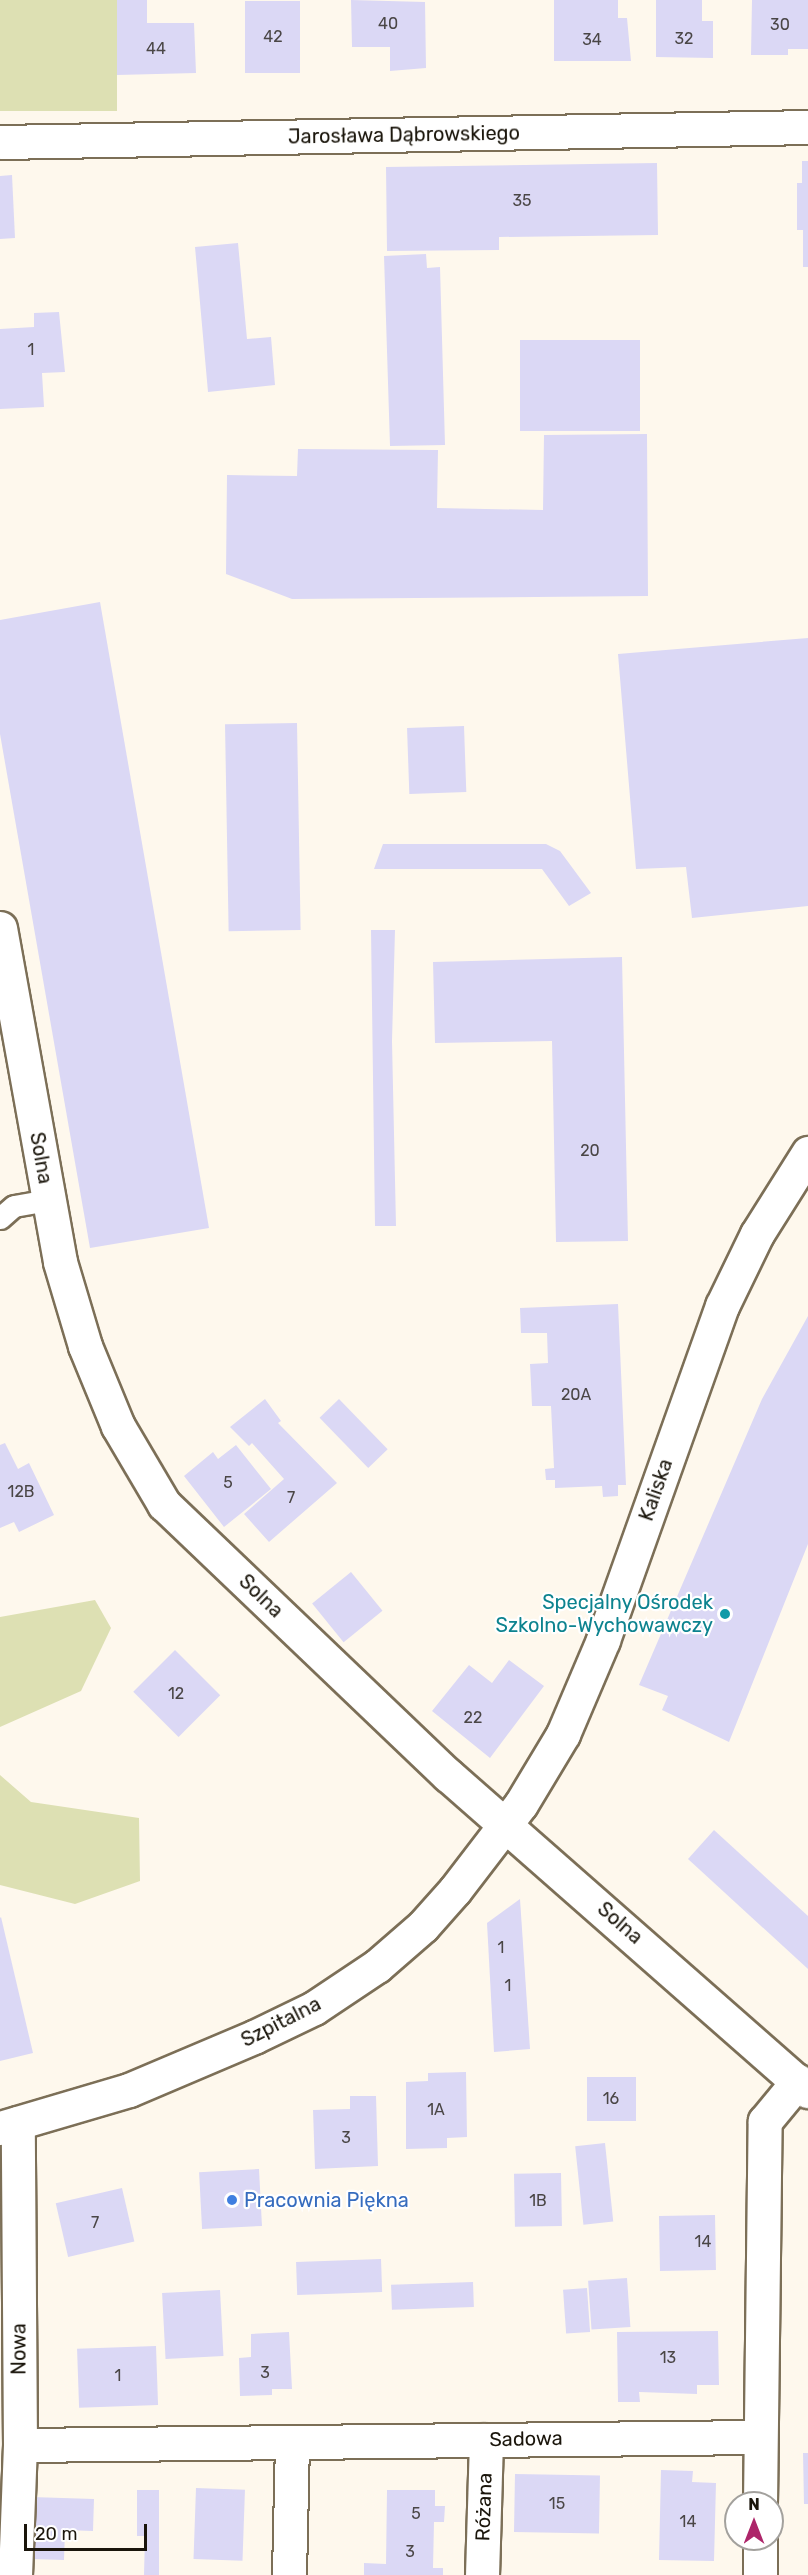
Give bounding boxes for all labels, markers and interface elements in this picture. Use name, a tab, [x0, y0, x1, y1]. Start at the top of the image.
house number: 40	[378, 14, 398, 34]
house number: 30	[770, 15, 790, 35]
house number: 42	[263, 27, 283, 47]
house number: 32	[674, 29, 694, 49]
house number: 34	[582, 30, 602, 50]
house number: 44	[146, 39, 166, 59]
street label: Jarosława Dąbrowskiego	[288, 121, 520, 149]
house number: 35	[512, 191, 532, 211]
house number: 1	[28, 340, 34, 360]
street label: Solna	[25, 1130, 57, 1186]
house number: 20	[580, 1141, 600, 1161]
house number: 20A	[561, 1385, 591, 1405]
street label: Kaliska	[634, 1456, 678, 1524]
house number: 5	[223, 1473, 233, 1493]
house number: 12B	[8, 1482, 34, 1502]
house number: 7	[287, 1488, 295, 1508]
street label: Solna	[234, 1569, 288, 1623]
place label: Specjalny Ośrodek Szkolno-Wychowawczy	[495, 1590, 713, 1637]
marker: Specjalny Ośrodek Szkolno-Wychowawczy	[718, 1607, 732, 1621]
house number: 12	[168, 1684, 184, 1704]
house number: 22	[464, 1708, 482, 1728]
street label: Solna	[593, 1897, 647, 1949]
house number: 1	[498, 1938, 504, 1958]
house number: 1	[505, 1976, 511, 1996]
street label: Szpitalna	[237, 1992, 325, 2052]
house number: 16	[603, 2089, 619, 2109]
house number: 1A	[427, 2100, 445, 2120]
house number: 3	[341, 2128, 351, 2148]
place label: Pracownia Piękna	[244, 2188, 409, 2212]
house number: 1B	[529, 2191, 547, 2211]
marker: Pracownia Piękna	[225, 2193, 239, 2207]
house number: 7	[91, 2213, 99, 2233]
house number: 14	[695, 2232, 711, 2252]
street label: Nowa	[7, 2323, 31, 2375]
house number: 13	[660, 2348, 676, 2368]
house number: 3	[260, 2363, 270, 2383]
house number: 1	[115, 2366, 121, 2386]
street label: Sadowa	[489, 2426, 563, 2452]
street label: Różana	[471, 2472, 497, 2542]
north arrow	[724, 2491, 784, 2551]
house number: 15	[549, 2494, 565, 2514]
text: N	[748, 2495, 760, 2514]
house number: 5	[411, 2504, 421, 2524]
scale bar	[27, 2512, 150, 2550]
house number: 14	[680, 2512, 696, 2532]
text: 20 m	[35, 2523, 77, 2545]
house number: 3	[405, 2542, 415, 2562]

